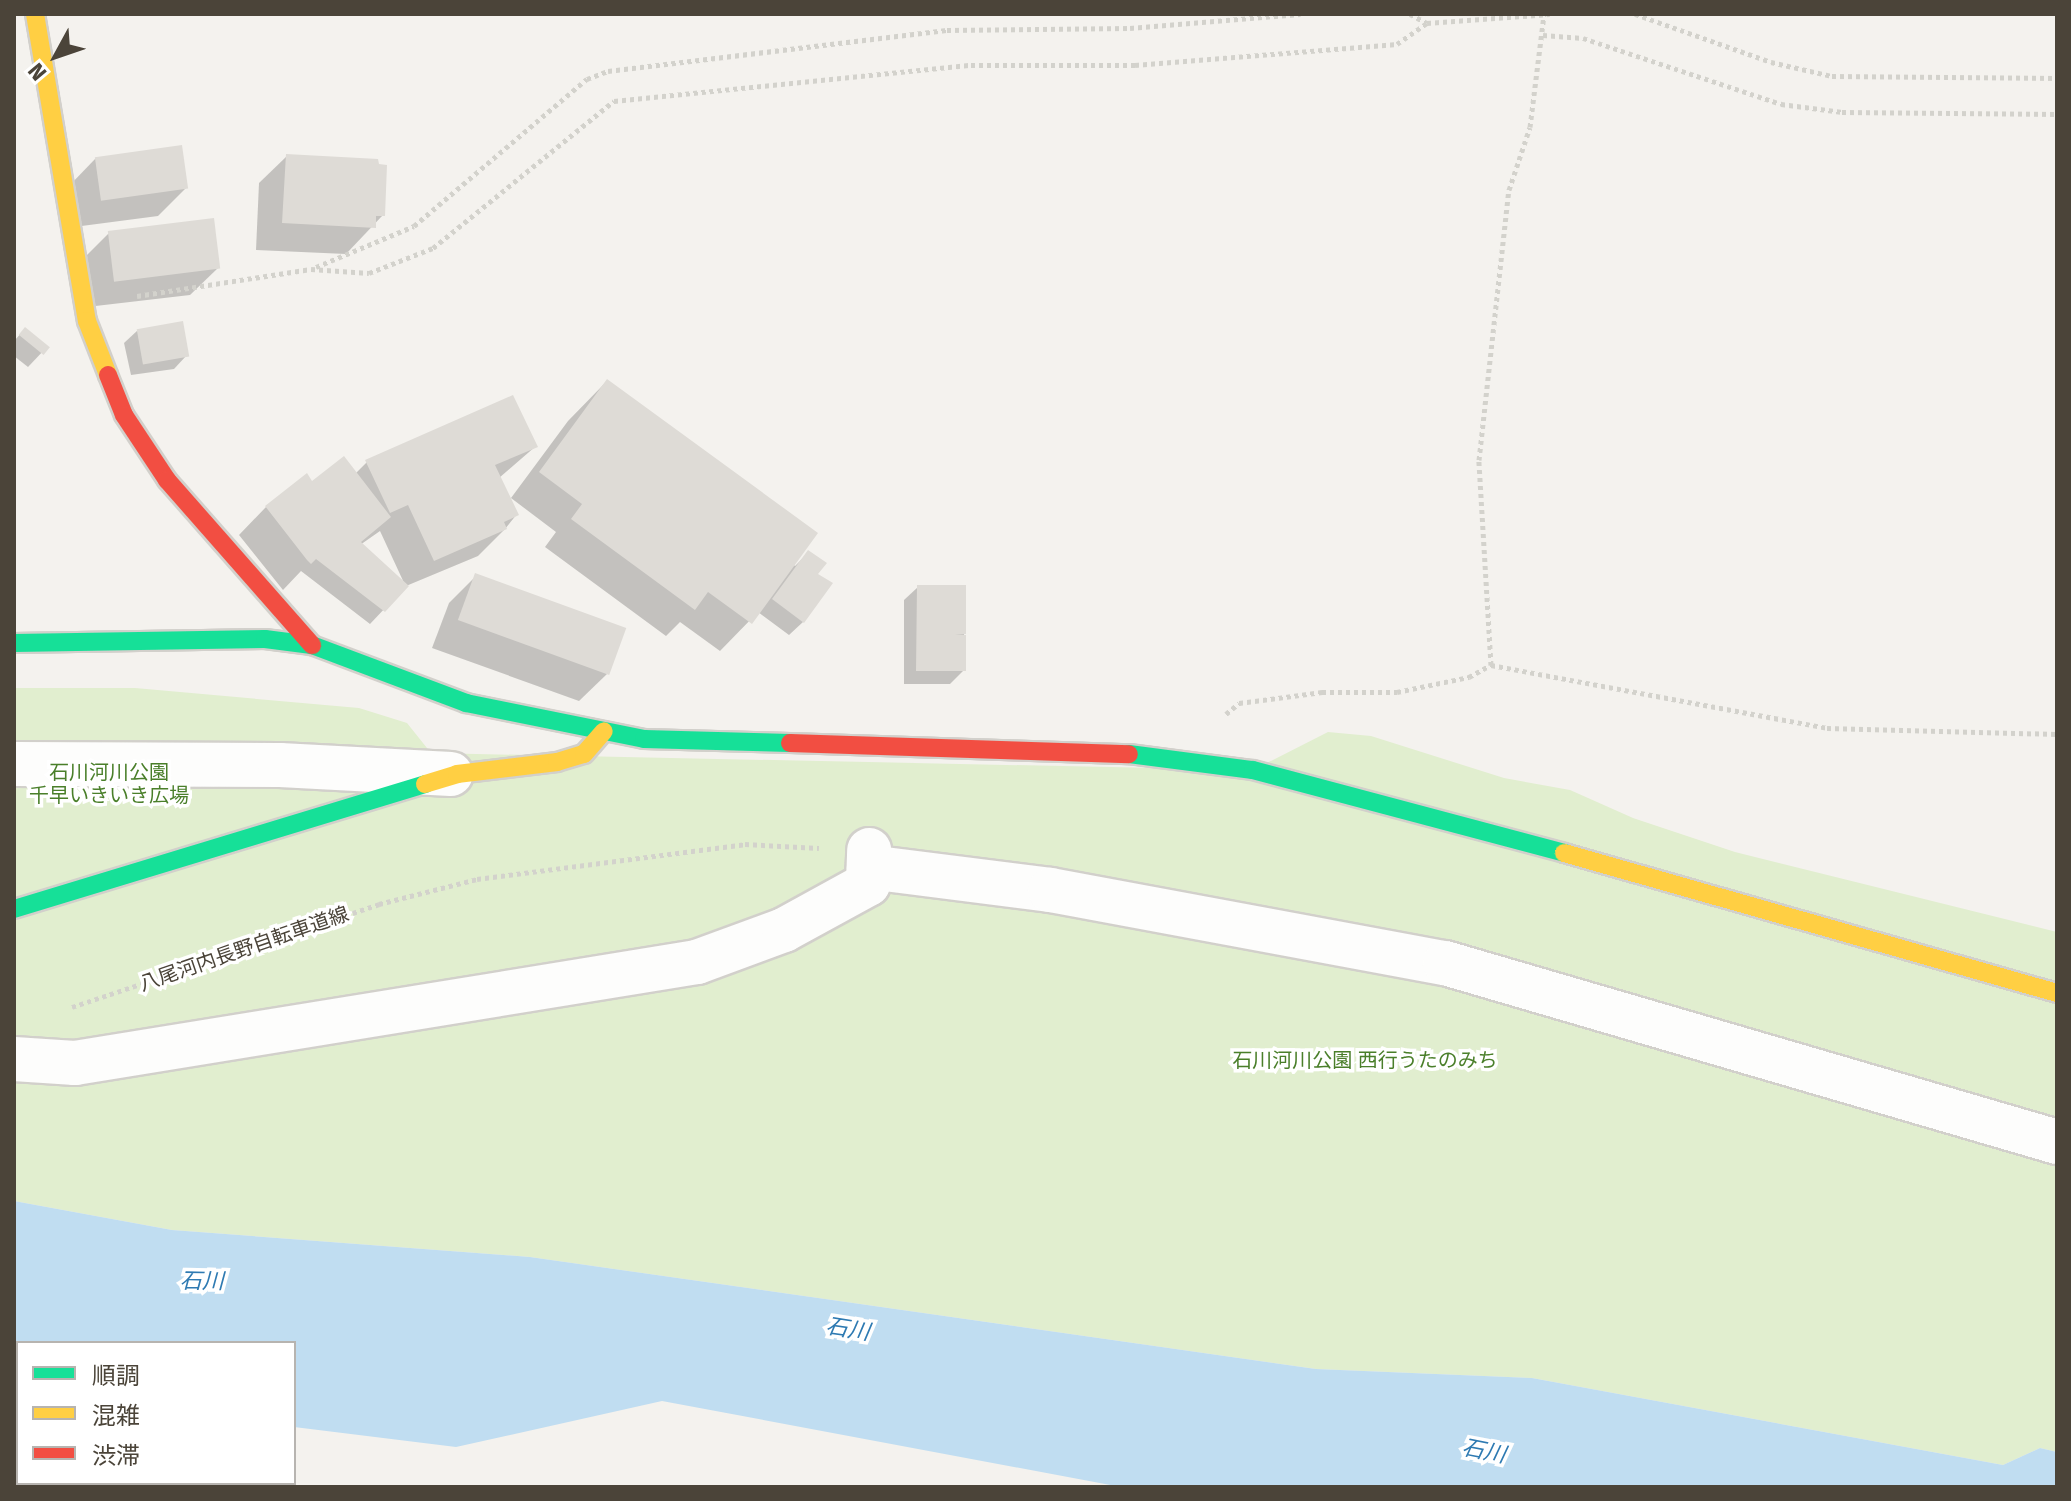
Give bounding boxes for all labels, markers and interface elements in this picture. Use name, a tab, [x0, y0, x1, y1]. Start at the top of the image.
north arrow	[16, 16, 96, 96]
text: N	[22, 57, 52, 86]
park label: 石川河川公園 千早いきいき広場	[29, 760, 189, 807]
street label: 八尾河内長野自転車道線	[136, 902, 352, 996]
park label: 石川河川公園 西行うたのみち	[1232, 1048, 1498, 1072]
water label: 石川	[180, 1267, 224, 1295]
water label: 石川	[824, 1313, 872, 1345]
legend	[16, 1341, 296, 1485]
text: 順調	[92, 1362, 140, 1390]
text: 混雑	[92, 1402, 140, 1430]
water label: 石川	[1460, 1434, 1508, 1468]
text: 渋滞	[92, 1442, 140, 1470]

